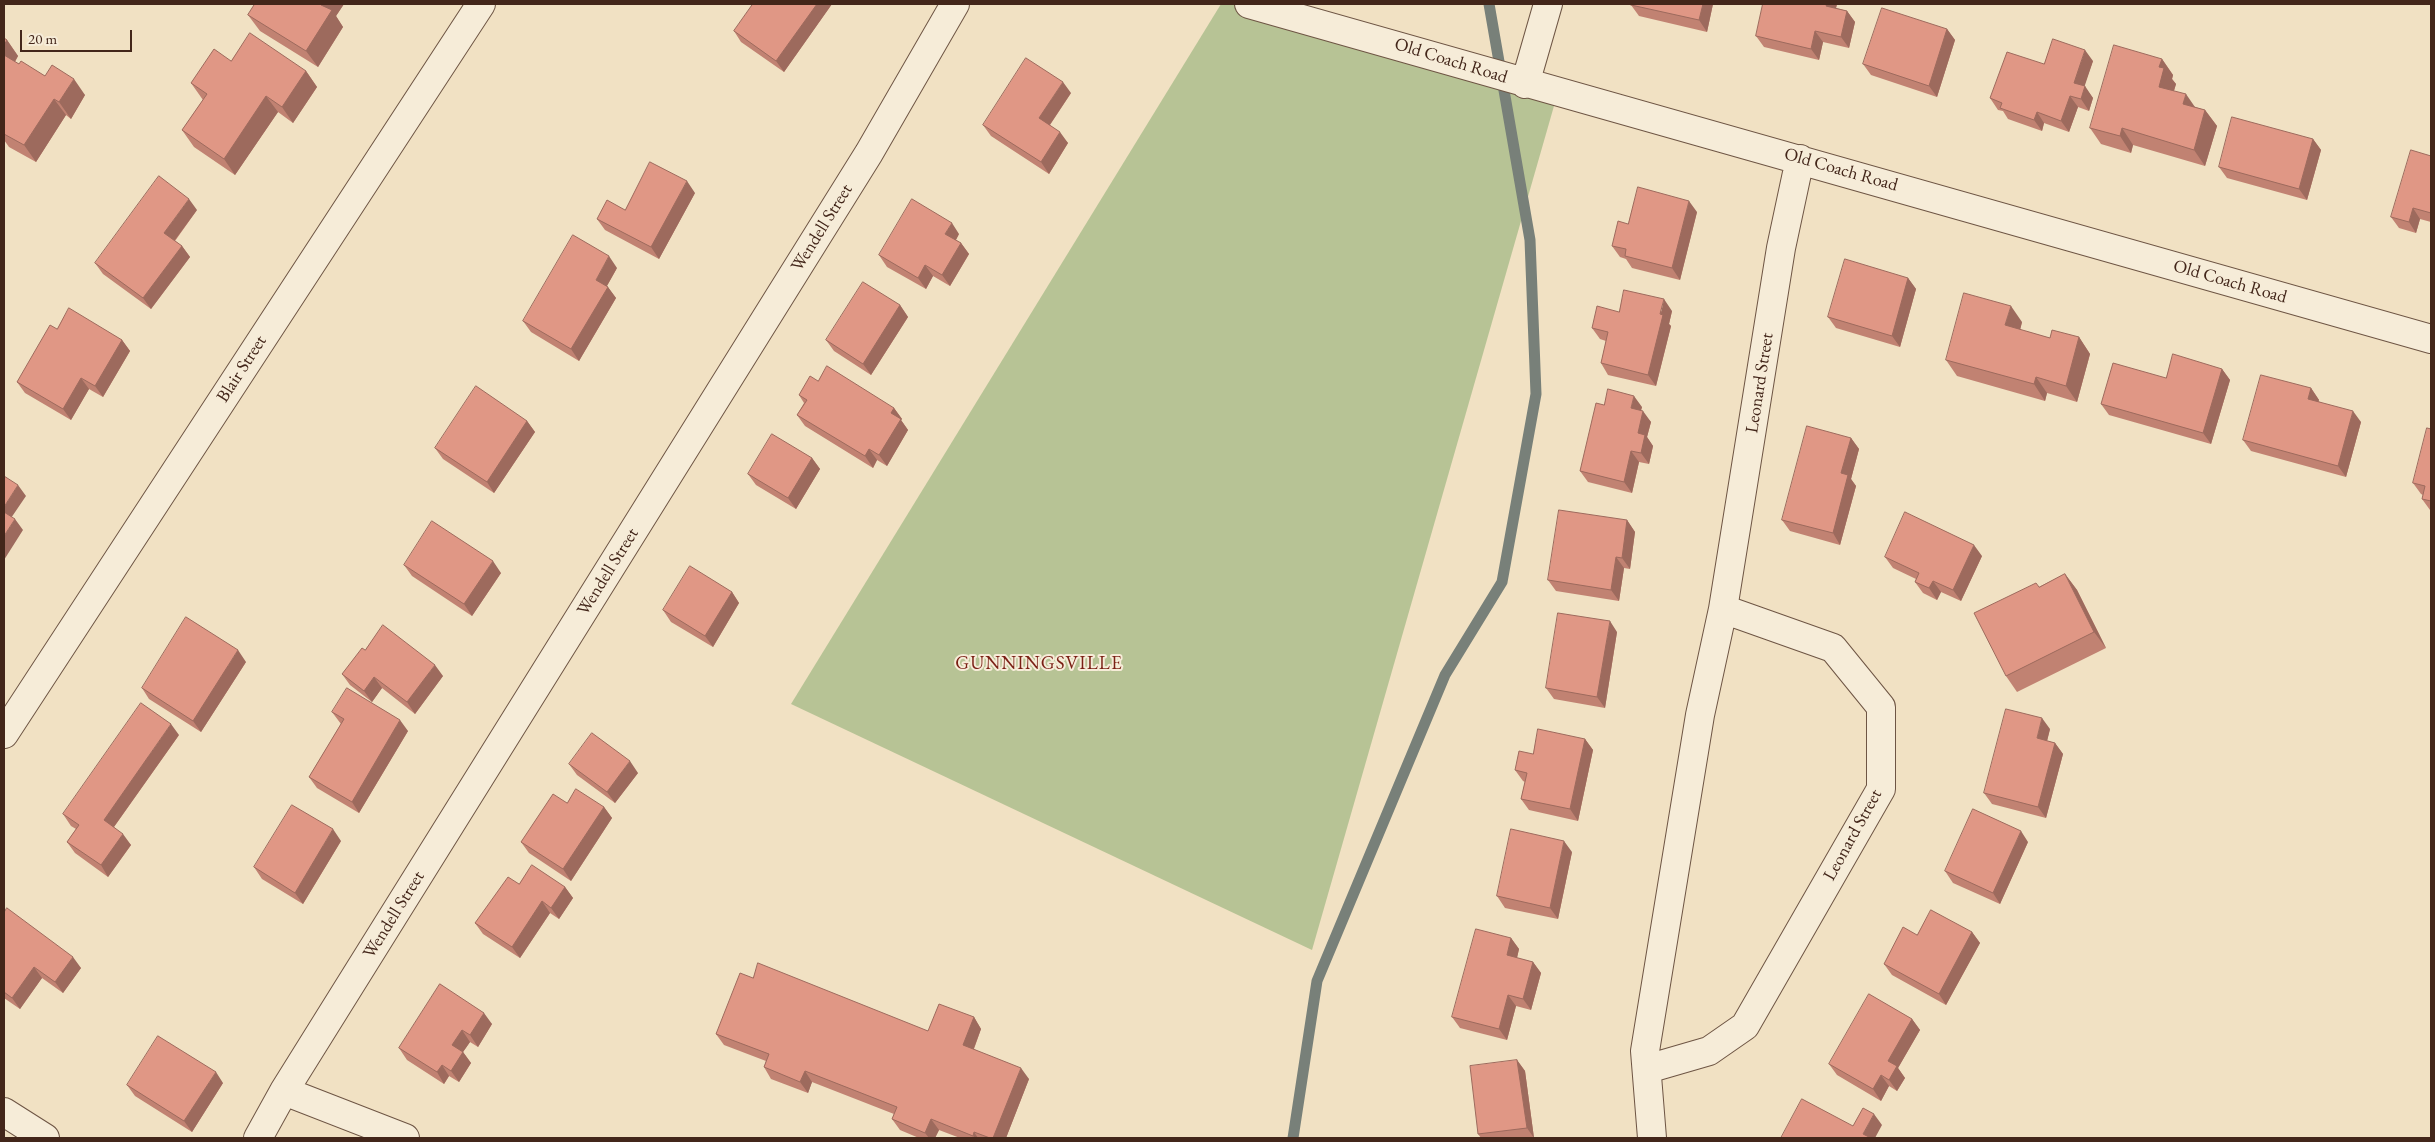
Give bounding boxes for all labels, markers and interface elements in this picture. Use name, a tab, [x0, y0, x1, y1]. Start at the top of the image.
scale bar	[22, 20, 135, 52]
text: 20 m	[28, 29, 57, 48]
street label: Old Coach Road	[1392, 34, 1510, 88]
street label: Old Coach Road	[1782, 143, 1900, 197]
street label: Wendell Street	[787, 180, 857, 276]
street label: Old Coach Road	[2171, 255, 2289, 309]
street label: Blair Street	[212, 331, 272, 407]
street label: Leonard Street	[1741, 331, 1779, 435]
street label: Wendell Street	[573, 524, 643, 620]
district label: GUNNINGSVILLE	[954, 653, 1124, 675]
street label: Leonard Street	[1819, 786, 1887, 884]
street label: Wendell Street	[359, 867, 429, 963]

